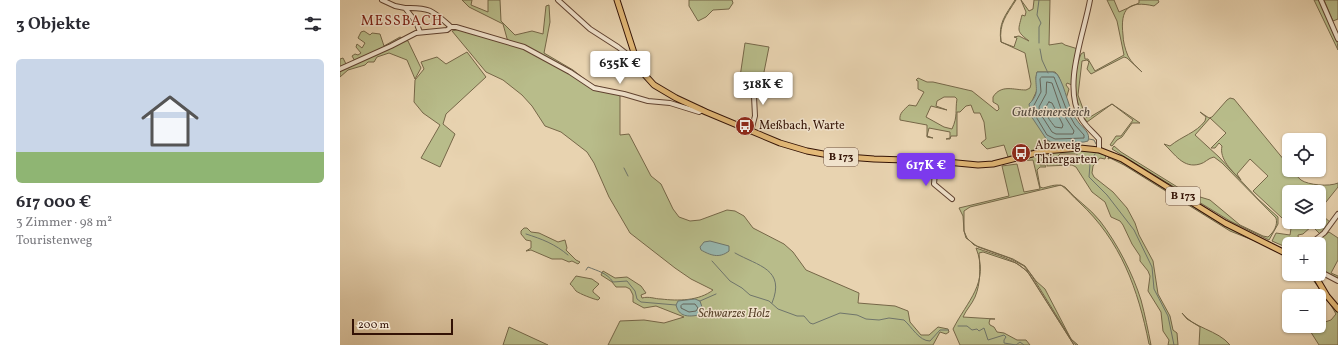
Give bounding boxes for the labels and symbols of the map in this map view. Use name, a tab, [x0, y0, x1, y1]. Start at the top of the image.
district label: MESSBACH	[361, 12, 443, 31]
pin: 635K €	[587, 51, 653, 85]
pin: 318K €	[730, 72, 796, 106]
water label: Gutheinersteich	[1012, 104, 1091, 122]
bus stop icon: Meßbach, Warte	[734, 115, 756, 137]
place label: Meßbach, Warte	[759, 118, 845, 134]
place label: Abzweig Thiergarten	[1035, 138, 1097, 168]
bus stop icon: Abzweig Thiergarten	[1010, 142, 1032, 164]
road number: B 173	[824, 148, 858, 166]
pin: 617K €	[893, 153, 959, 187]
road number: B 173	[1166, 187, 1200, 205]
park label: Schwarzes Holz	[698, 306, 770, 322]
scale bar	[352, 317, 453, 336]

